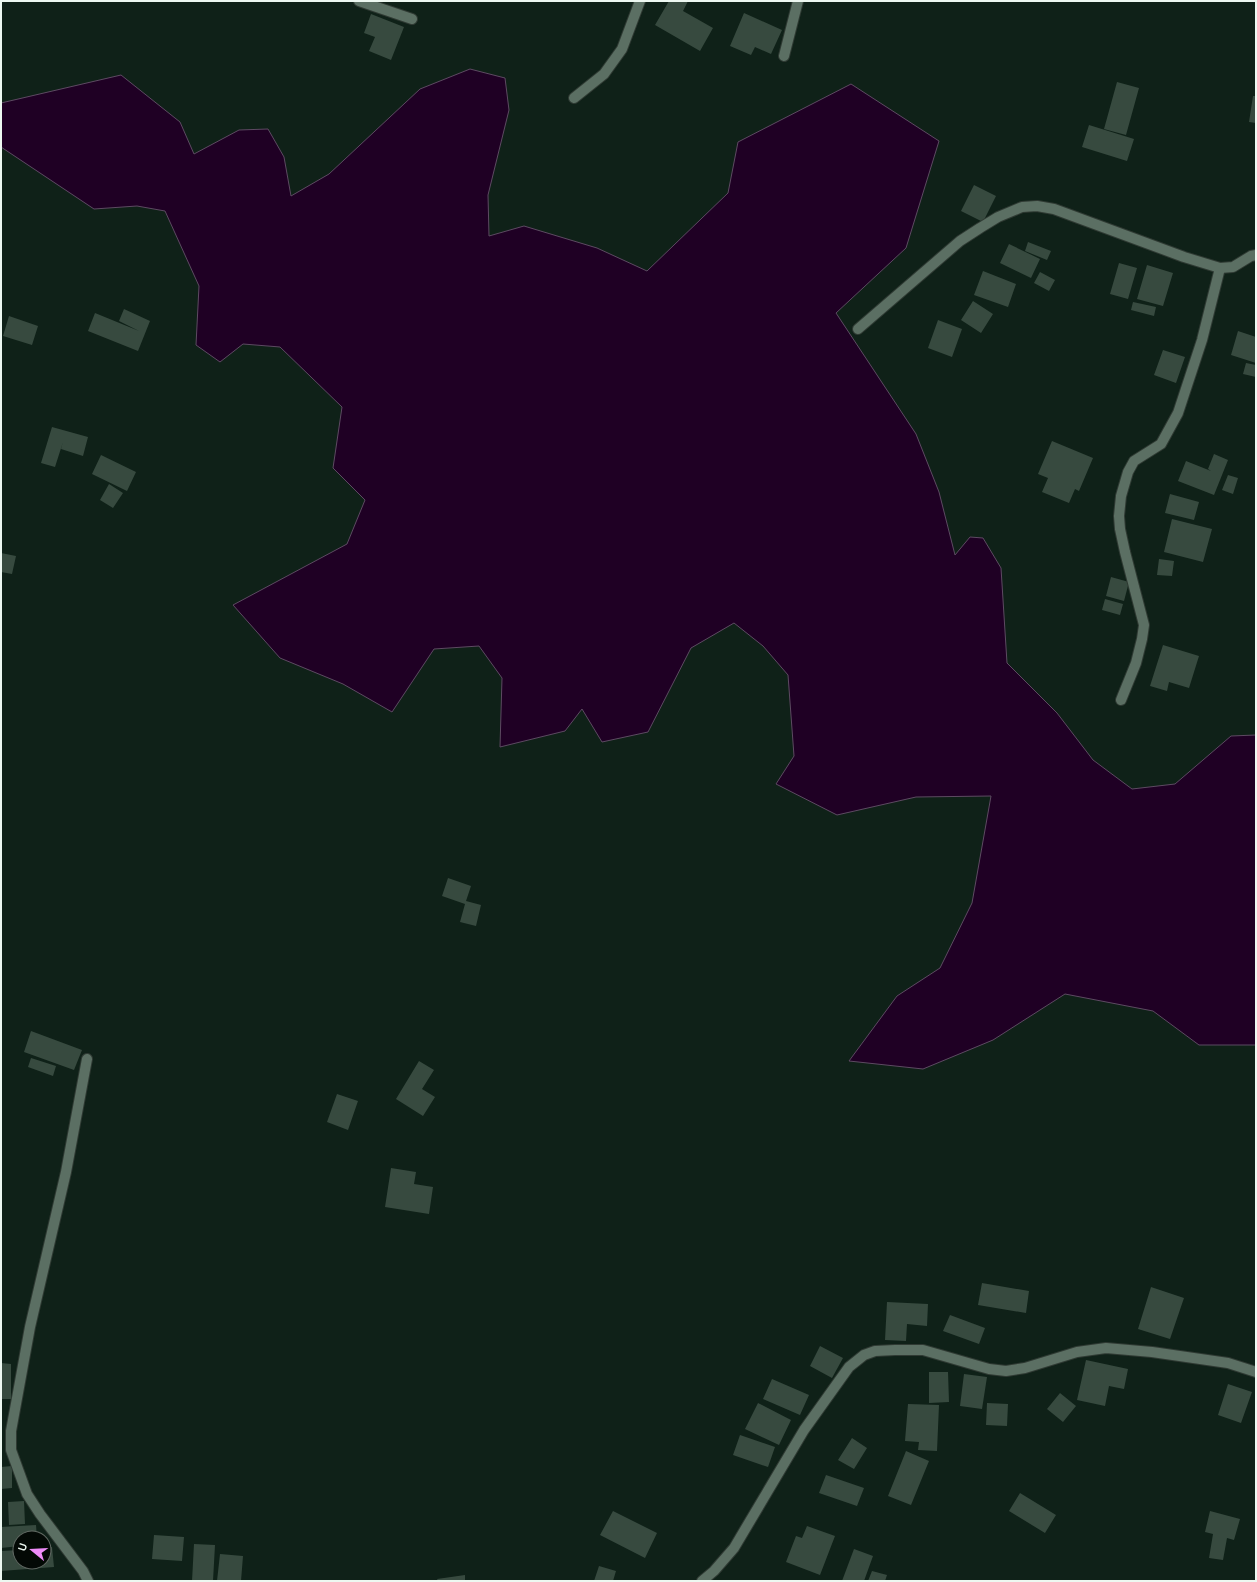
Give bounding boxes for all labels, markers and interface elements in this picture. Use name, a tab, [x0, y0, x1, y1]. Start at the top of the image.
north arrow	[12, 1530, 52, 1570]
text: U	[16, 1541, 31, 1553]

